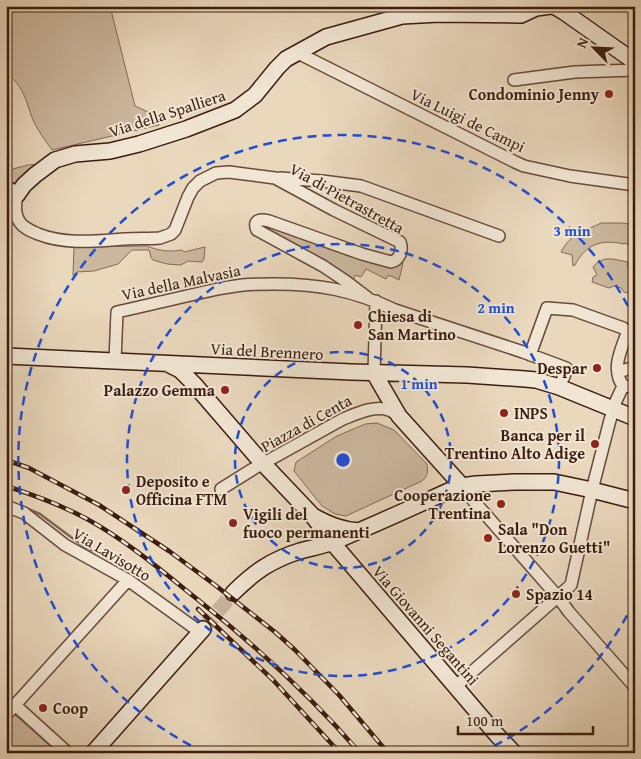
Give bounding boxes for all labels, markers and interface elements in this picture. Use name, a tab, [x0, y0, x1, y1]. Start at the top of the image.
north arrow	[568, 22, 618, 72]
text: N	[571, 34, 593, 51]
street label: Via Luigi de Campi	[407, 82, 530, 158]
place label: Condominio Jenny	[469, 82, 600, 106]
street label: Via della Spalliera	[106, 83, 229, 143]
marker: Condominio Jenny	[603, 88, 615, 100]
street label: Via di Pietrastretta	[285, 157, 409, 240]
text: 3 min	[553, 220, 591, 241]
street label: Via della Malvasia	[119, 258, 243, 306]
text: 2 min	[477, 297, 515, 318]
place label: Chiesa di San Martino	[368, 304, 456, 346]
marker: Chiesa di San Martino	[352, 319, 364, 331]
street label: Via del Brennero	[210, 336, 324, 366]
place label: Despar	[537, 356, 588, 380]
marker: Despar	[591, 362, 603, 374]
text: 1 min	[400, 373, 438, 394]
place label: Palazzo Gemma	[104, 378, 216, 402]
marker: Palazzo Gemma	[219, 384, 231, 396]
street label: Piazza di Centa	[256, 388, 356, 458]
place label: INPS	[514, 401, 548, 425]
marker: INPS	[498, 407, 510, 419]
place label: Banca per il Trentino Alto Adige	[445, 423, 585, 465]
marker: Banca per il Trentino Alto Adige	[589, 438, 601, 450]
centre of rings	[334, 451, 352, 469]
place label: Deposito e Officina FTM	[136, 469, 227, 511]
place label: Cooperazione Trentina	[394, 483, 492, 525]
marker: Deposito e Officina FTM	[120, 484, 132, 496]
marker: Cooperazione Trentina	[495, 498, 507, 510]
place label: Vigili del fuoco permanenti	[243, 502, 370, 544]
marker: Vigili del fuoco permanenti	[227, 517, 239, 529]
place label: Sala "Don Lorenzo Guetti"	[498, 517, 610, 559]
street label: Via Lavisotto	[68, 521, 156, 587]
marker: Sala "Don Lorenzo Guetti"	[482, 532, 494, 544]
street label: Via Giovanni Segantini	[367, 560, 485, 691]
place label: Spazio 14	[526, 582, 593, 606]
marker: Spazio 14	[510, 588, 522, 600]
place label: Coop	[53, 696, 88, 720]
marker: Coop	[37, 702, 49, 714]
scale bar	[458, 704, 594, 736]
text: 100 m	[466, 710, 504, 731]

